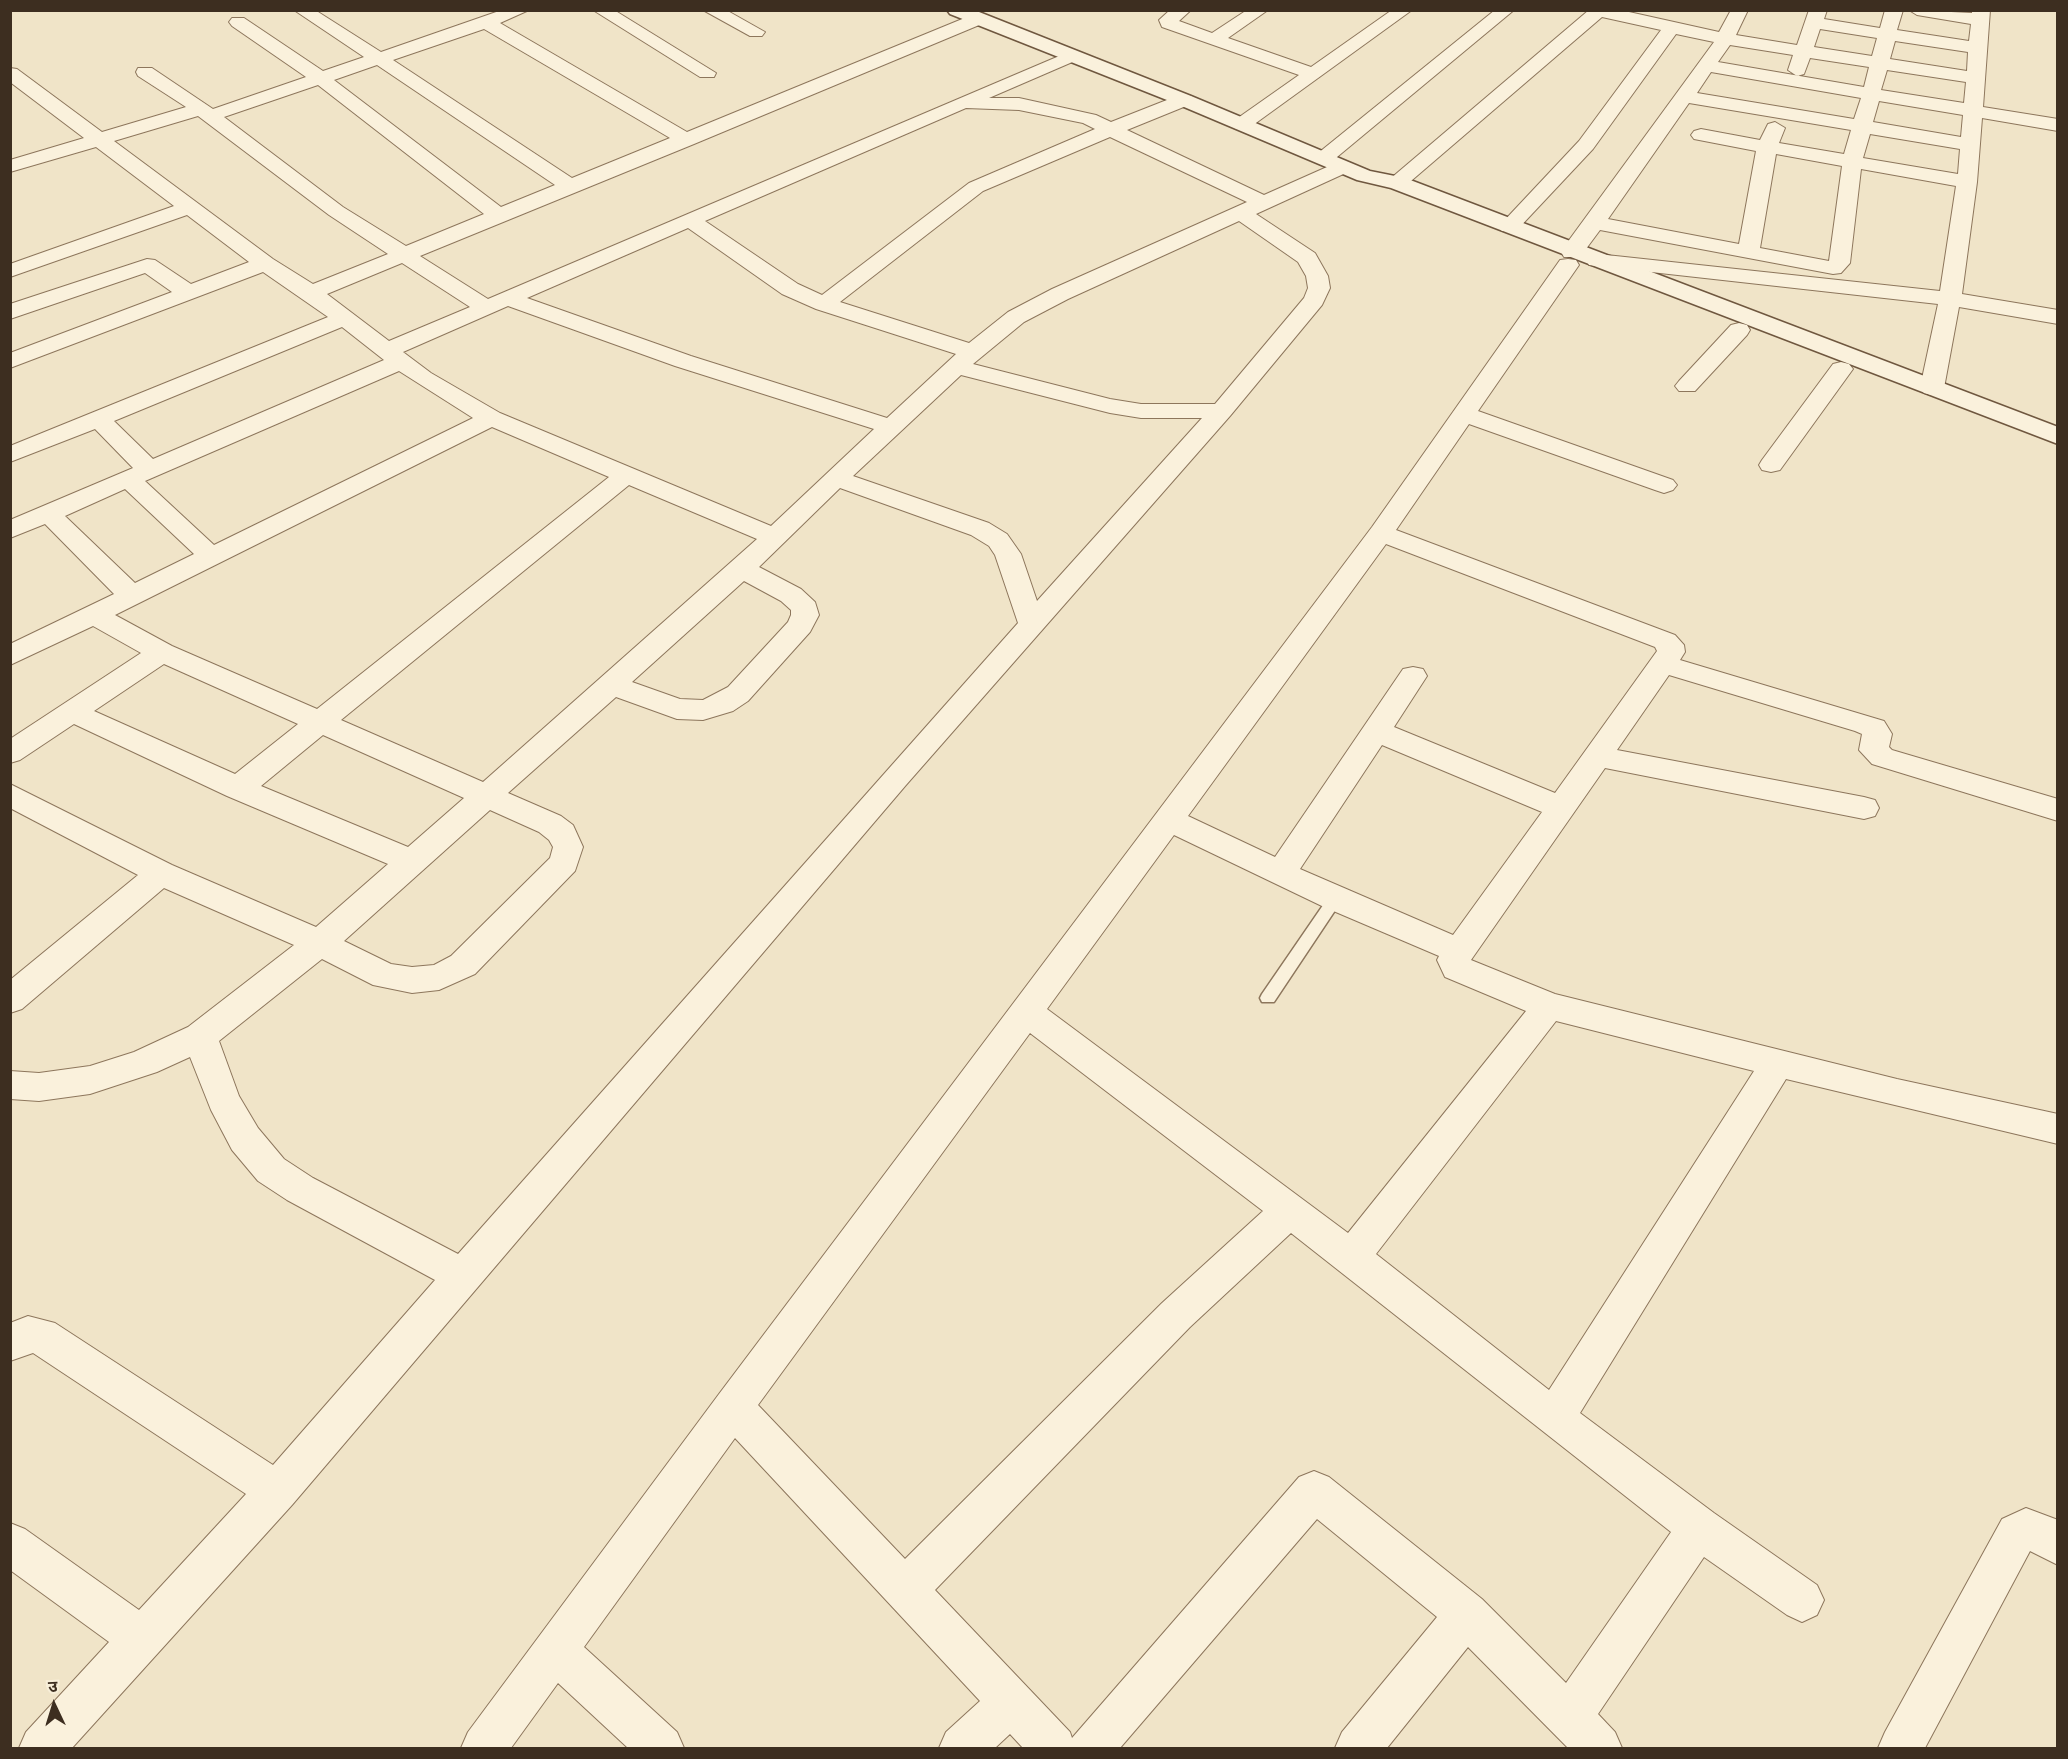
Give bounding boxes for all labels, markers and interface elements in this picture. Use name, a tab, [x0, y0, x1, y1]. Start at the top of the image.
north arrow	[24, 1675, 84, 1735]
text: उ	[47, 1675, 58, 1699]

